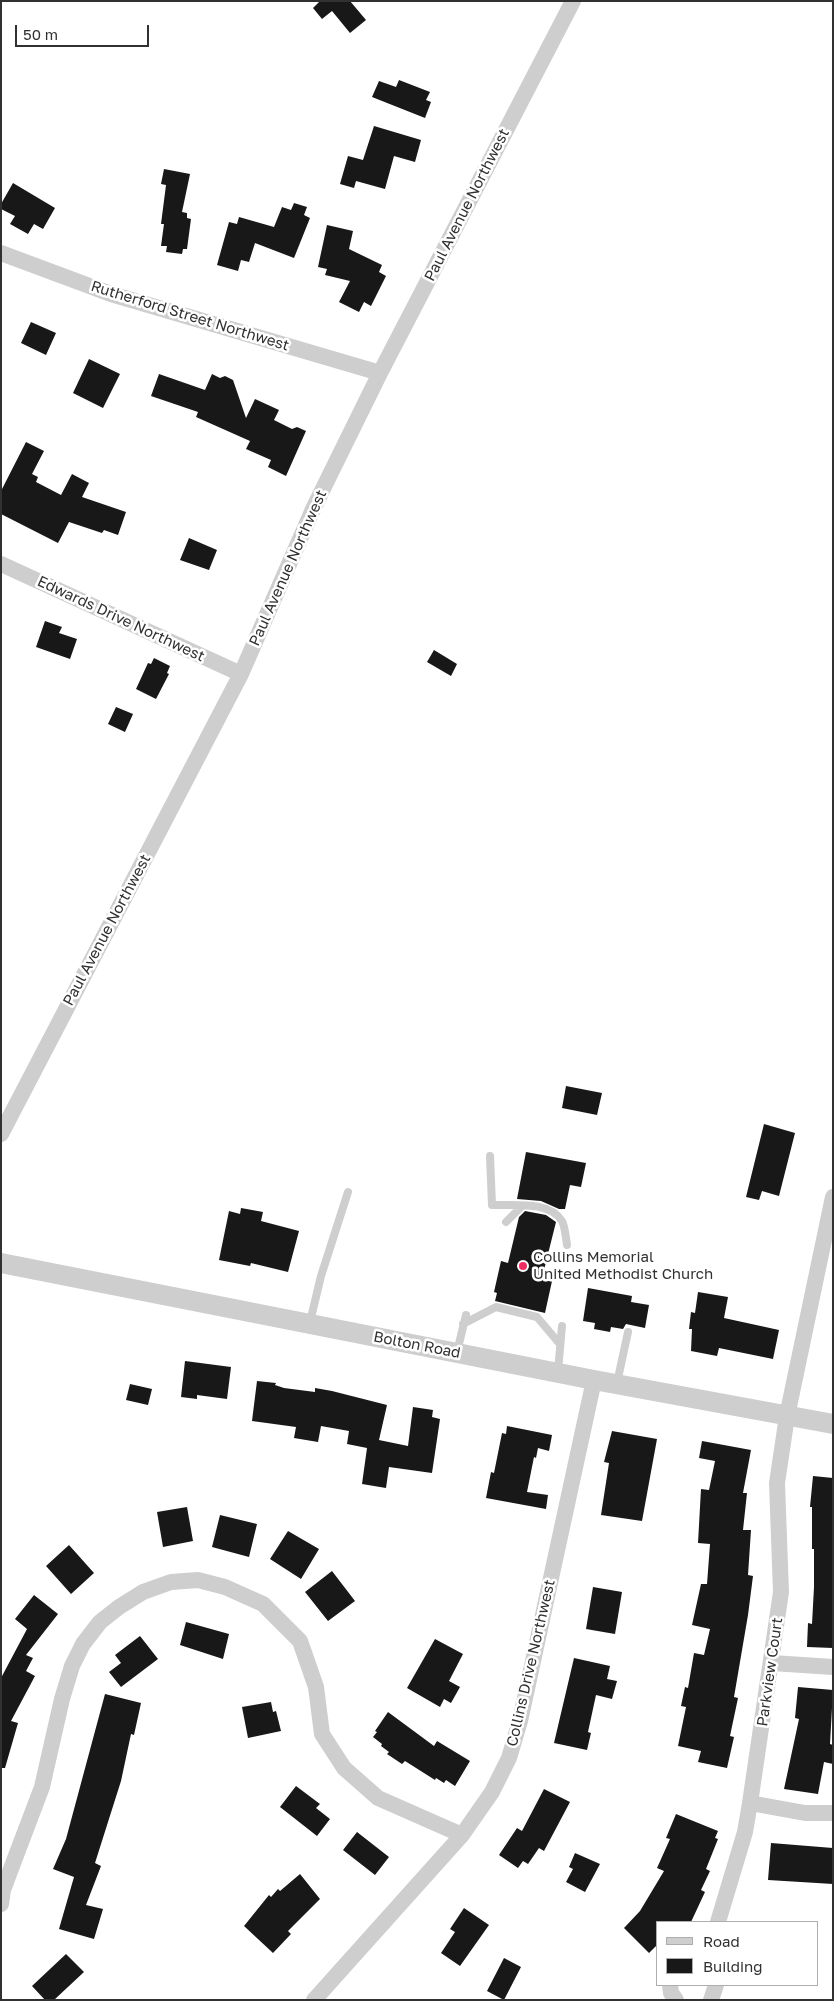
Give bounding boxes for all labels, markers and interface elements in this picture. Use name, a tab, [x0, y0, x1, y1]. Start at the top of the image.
scale bar	[18, 15, 151, 47]
text: 50 m	[23, 25, 58, 43]
street label: Paul Avenue Northwest	[421, 126, 513, 284]
street label: Rutherford Street Northwest	[89, 277, 291, 355]
street label: Paul Avenue Northwest	[245, 487, 331, 649]
street label: Edwards Drive Northwest	[35, 572, 207, 666]
street label: Paul Avenue Northwest	[59, 851, 155, 1009]
place label: Collins Memorial United Methodist Church	[533, 1248, 713, 1283]
marker: Collins Memorial United Methodist Church	[517, 1260, 529, 1272]
street label: Bolton Road	[372, 1328, 462, 1362]
street label: Collins Drive Northwest	[503, 1578, 559, 1748]
street label: Parkview Court	[753, 1616, 787, 1728]
legend	[656, 1921, 819, 1986]
text: Road	[703, 1932, 740, 1950]
text: Building	[703, 1957, 763, 1975]

